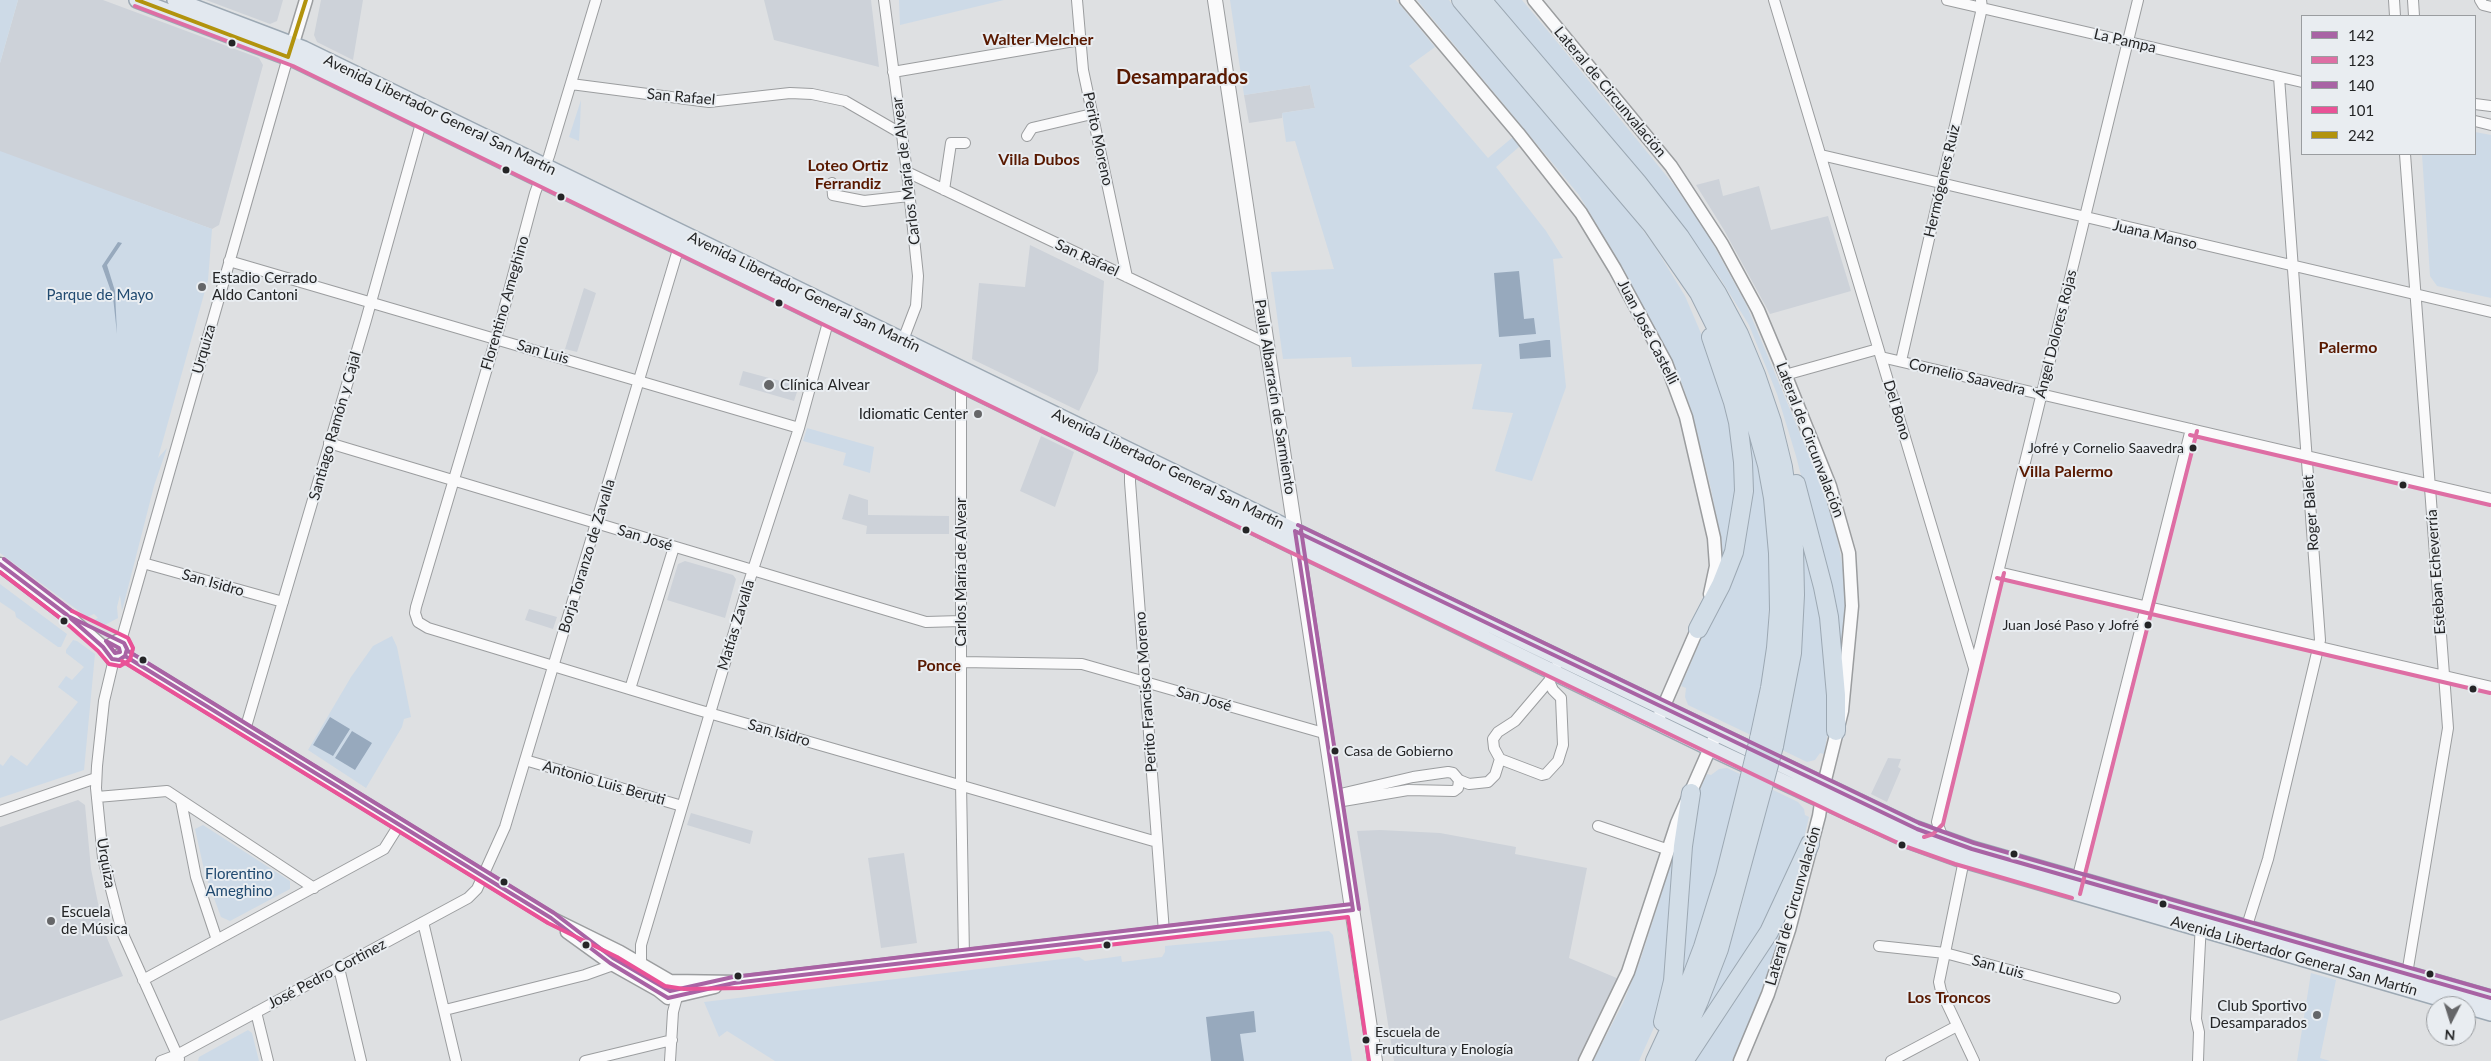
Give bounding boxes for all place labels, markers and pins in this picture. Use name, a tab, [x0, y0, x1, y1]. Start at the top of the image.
unlabelled marker	[227, 38, 237, 48]
unlabelled marker	[501, 165, 511, 175]
unlabelled marker	[556, 192, 566, 202]
place label: Estadio Cerrado Aldo Cantoni	[212, 269, 317, 304]
marker: Estadio Cerrado Aldo Cantoni	[196, 281, 208, 293]
unlabelled marker	[774, 298, 784, 308]
place label: Clínica Alvear	[780, 376, 870, 394]
marker: Clínica Alvear	[762, 378, 776, 392]
place label: Idiomatic Center	[859, 405, 968, 423]
marker: Idiomatic Center	[972, 408, 984, 420]
place label: Jofré y Cornelio Saavedra	[2028, 440, 2184, 456]
marker: Jofré y Cornelio Saavedra	[2188, 443, 2198, 453]
unlabelled marker	[2398, 480, 2408, 490]
unlabelled marker	[1241, 525, 1251, 535]
unlabelled marker	[59, 616, 69, 626]
place label: Juan José Paso y Jofré	[2002, 617, 2139, 633]
marker: Juan José Paso y Jofré	[2143, 620, 2153, 630]
unlabelled marker	[138, 655, 148, 665]
unlabelled marker	[2468, 684, 2478, 694]
place label: Casa de Gobierno	[1344, 743, 1453, 759]
marker: Casa de Gobierno	[1330, 746, 1340, 756]
unlabelled marker	[1897, 840, 1907, 850]
unlabelled marker	[2009, 849, 2019, 859]
unlabelled marker	[499, 877, 509, 887]
unlabelled marker	[2158, 899, 2168, 909]
place label: Escuela de Música	[61, 903, 128, 938]
marker: Escuela de Música	[45, 915, 57, 927]
unlabelled marker	[581, 940, 591, 950]
unlabelled marker	[1102, 940, 1112, 950]
unlabelled marker	[2425, 969, 2435, 979]
unlabelled marker	[733, 971, 743, 981]
place label: Club Sportivo Desamparados	[2209, 997, 2307, 1032]
marker: Club Sportivo Desamparados	[2311, 1009, 2323, 1021]
place label: Escuela de Fruticultura y Enología	[1375, 1024, 1513, 1056]
marker: Escuela de Fruticultura y Enología	[1361, 1035, 1371, 1045]

